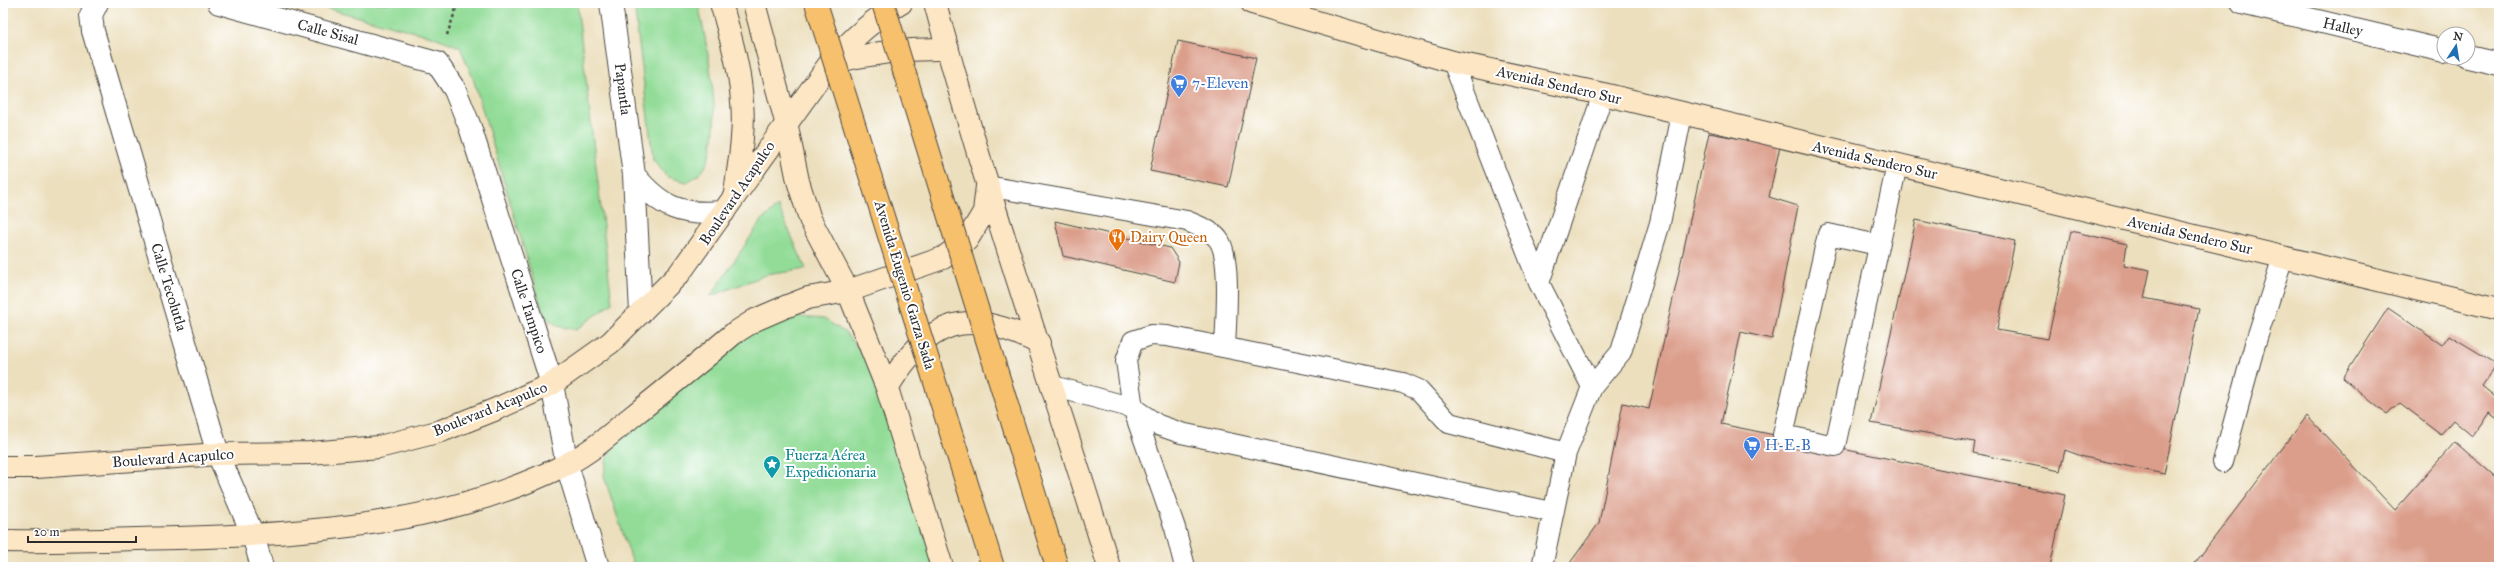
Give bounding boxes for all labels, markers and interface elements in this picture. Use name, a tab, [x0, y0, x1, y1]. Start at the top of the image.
street label: Halley	[2321, 14, 2366, 41]
street label: Calle Sisal	[295, 15, 362, 49]
north arrow	[2436, 26, 2476, 66]
text: N	[2452, 29, 2465, 44]
street label: Papantla	[611, 62, 635, 117]
street label: Avenida Sendero Sur	[1494, 62, 1624, 108]
supermarket icon: 7-Eleven	[1169, 73, 1189, 98]
place label: 7-Eleven	[1192, 74, 1248, 92]
street label: Boulevard Acapulco	[695, 137, 779, 249]
street label: Avenida Sendero Sur	[1810, 137, 1940, 183]
street label: Avenida Eugenio Garza Sada	[870, 198, 939, 372]
street label: Avenida Sendero Sur	[2125, 212, 2255, 258]
restaurant icon: Dairy Queen	[1107, 227, 1127, 252]
place label: Dairy Queen	[1130, 228, 1207, 246]
street label: Calle Tecolutla	[147, 241, 191, 334]
street label: Calle Tampico	[507, 266, 551, 356]
street label: Boulevard Acapulco	[430, 378, 550, 440]
supermarket icon: H-E-B	[1742, 435, 1762, 460]
place label: H-E-B	[1765, 436, 1811, 454]
street label: Boulevard Acapulco	[112, 445, 235, 471]
place label: Fuerza Aérea Expedicionaria	[785, 446, 877, 481]
place icon: Fuerza Aérea Expedicionaria	[762, 454, 782, 479]
scale bar	[28, 518, 136, 544]
text: 20 m	[34, 525, 60, 539]

